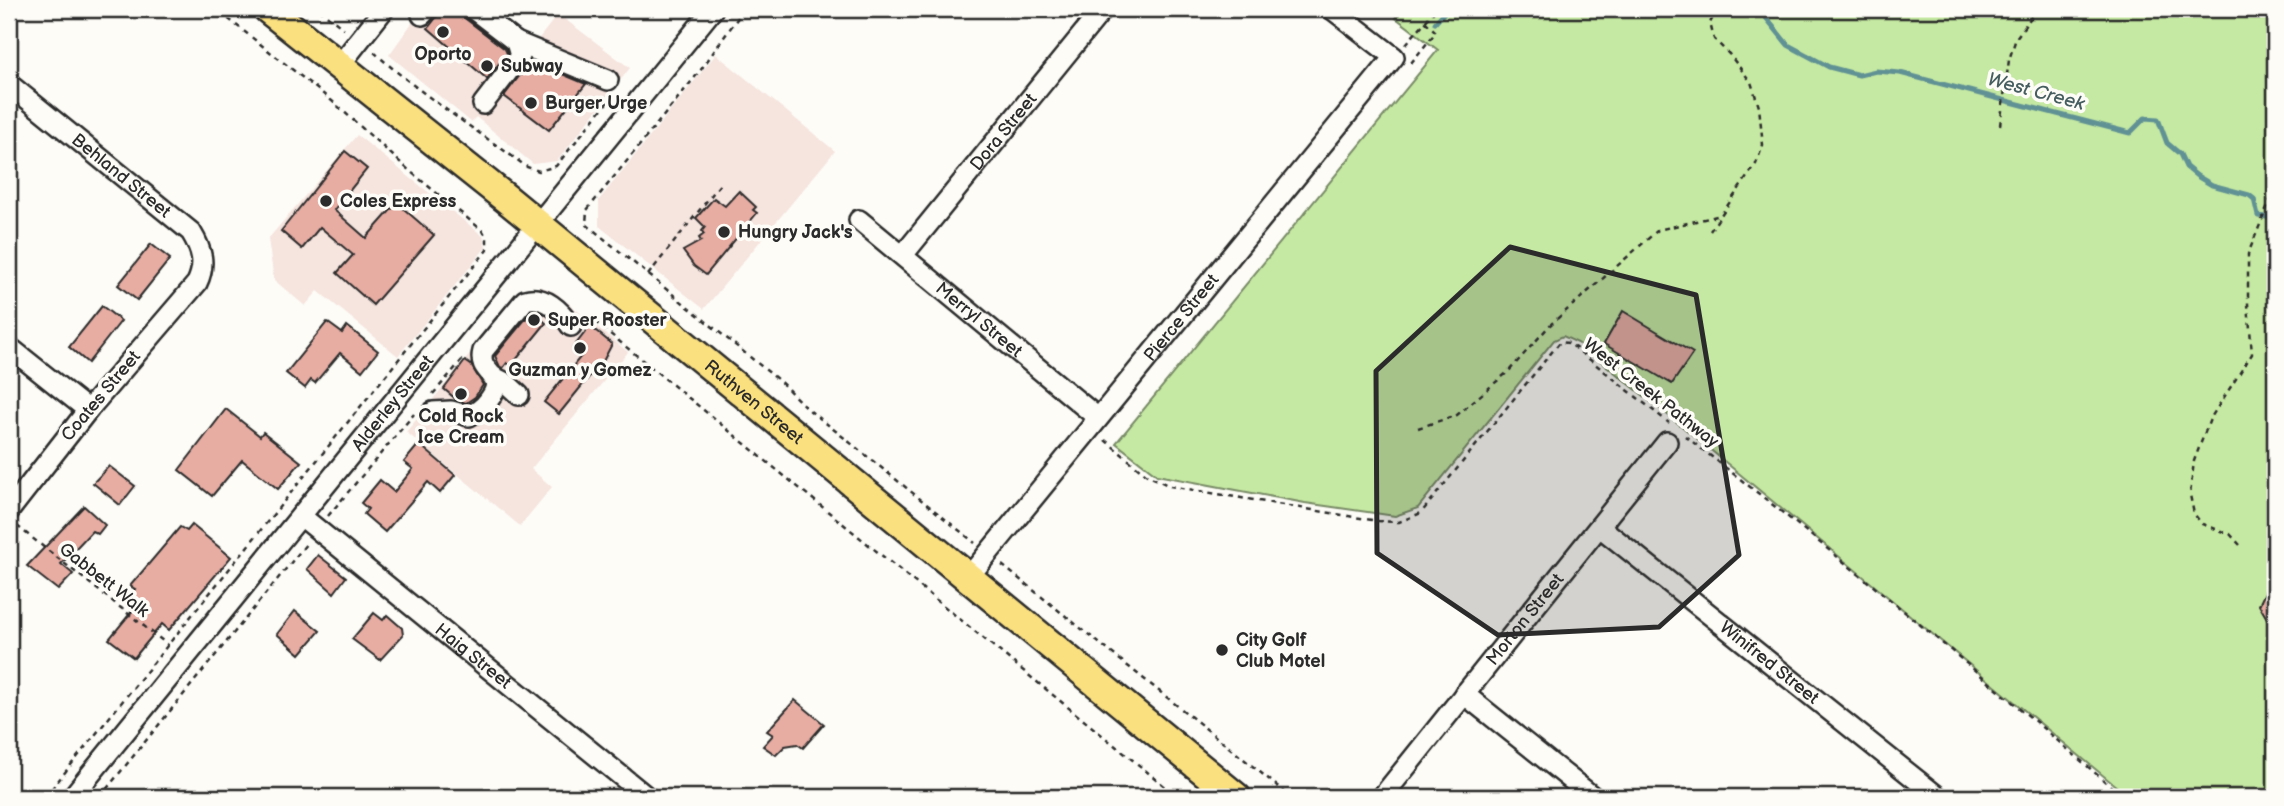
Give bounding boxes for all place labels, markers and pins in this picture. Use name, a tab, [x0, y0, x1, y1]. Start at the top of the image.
marker: Oporto	[435, 24, 451, 40]
place label: Oporto	[414, 44, 472, 65]
place label: Subway	[501, 56, 564, 77]
marker: Subway	[479, 58, 495, 74]
place label: Burger Urge	[545, 93, 647, 114]
marker: Burger Urge	[523, 95, 539, 111]
place label: Coles Express	[340, 191, 457, 212]
marker: Coles Express	[318, 193, 334, 209]
place label: Hungry Jack's	[738, 222, 853, 243]
marker: Hungry Jack's	[716, 224, 732, 240]
place label: Super Rooster	[548, 310, 668, 331]
marker: Super Rooster	[526, 312, 542, 328]
marker: Guzman y Gomez	[572, 340, 588, 356]
place label: Guzman y Gomez	[509, 360, 652, 381]
marker: Cold Rock Ice Cream	[453, 386, 469, 402]
place label: Cold Rock Ice Cream	[418, 406, 504, 448]
place label: City Golf Club Motel	[1236, 630, 1325, 672]
marker: City Golf Club Motel	[1214, 642, 1230, 658]

